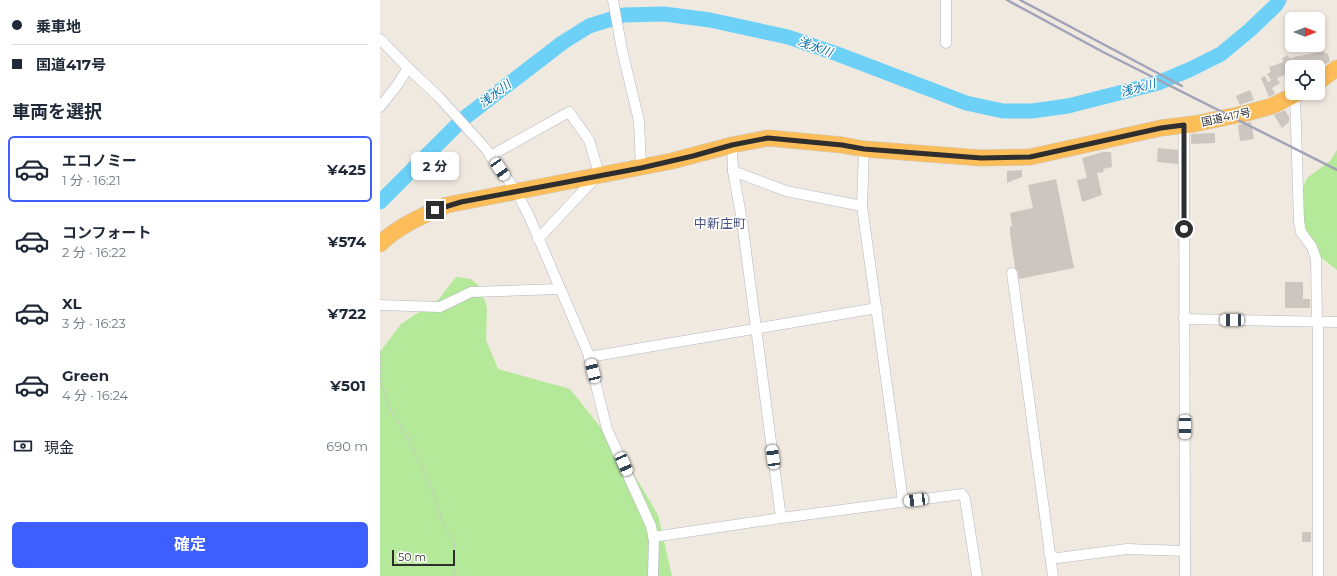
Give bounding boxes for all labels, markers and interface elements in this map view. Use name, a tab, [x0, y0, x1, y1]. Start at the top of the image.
north arrow	[1285, 12, 1325, 52]
map controls	[1285, 12, 1325, 100]
text: 乗車地	[36, 17, 81, 36]
water label: 浅水川	[796, 33, 837, 60]
text: 国道417号	[36, 55, 106, 74]
button: locate	[1285, 60, 1325, 100]
water label: 浅水川	[1119, 75, 1159, 99]
water label: 浅水川	[476, 76, 515, 110]
text: 車両を選択	[12, 101, 102, 123]
street label: 国道417号	[1200, 105, 1252, 129]
icon: car	[14, 151, 50, 187]
text: エコノミー	[62, 151, 137, 170]
callout: 2 分	[411, 152, 459, 180]
car	[488, 156, 512, 182]
text: 2 分	[423, 158, 447, 174]
text: ¥425	[327, 160, 366, 179]
text: 1 分 · 16:21	[62, 172, 121, 188]
route end	[426, 201, 444, 219]
district label: 中新庄町	[694, 215, 746, 231]
route start	[1175, 220, 1193, 238]
icon: car	[14, 223, 50, 259]
text: コンフォート	[62, 223, 152, 242]
text: ¥574	[328, 232, 366, 251]
text: 2 分 · 16:22	[62, 244, 126, 260]
text: XL	[62, 294, 81, 313]
icon: car	[14, 295, 50, 331]
text: ¥722	[328, 304, 366, 323]
car	[1220, 314, 1244, 326]
text: 3 分 · 16:23	[62, 315, 126, 331]
car	[584, 358, 602, 384]
text: Green	[62, 366, 109, 385]
icon: car	[14, 367, 50, 403]
text: ¥501	[330, 376, 366, 395]
text: 4 分 · 16:24	[62, 387, 128, 403]
car	[1179, 415, 1191, 439]
icon: cash	[12, 435, 34, 457]
text: 現金	[44, 438, 74, 457]
text: 690 m	[326, 438, 368, 454]
car	[765, 444, 781, 470]
car	[614, 451, 634, 477]
car	[903, 493, 929, 507]
button: 確定	[12, 522, 368, 568]
scale bar	[392, 548, 455, 567]
text: 50 m	[398, 550, 426, 564]

